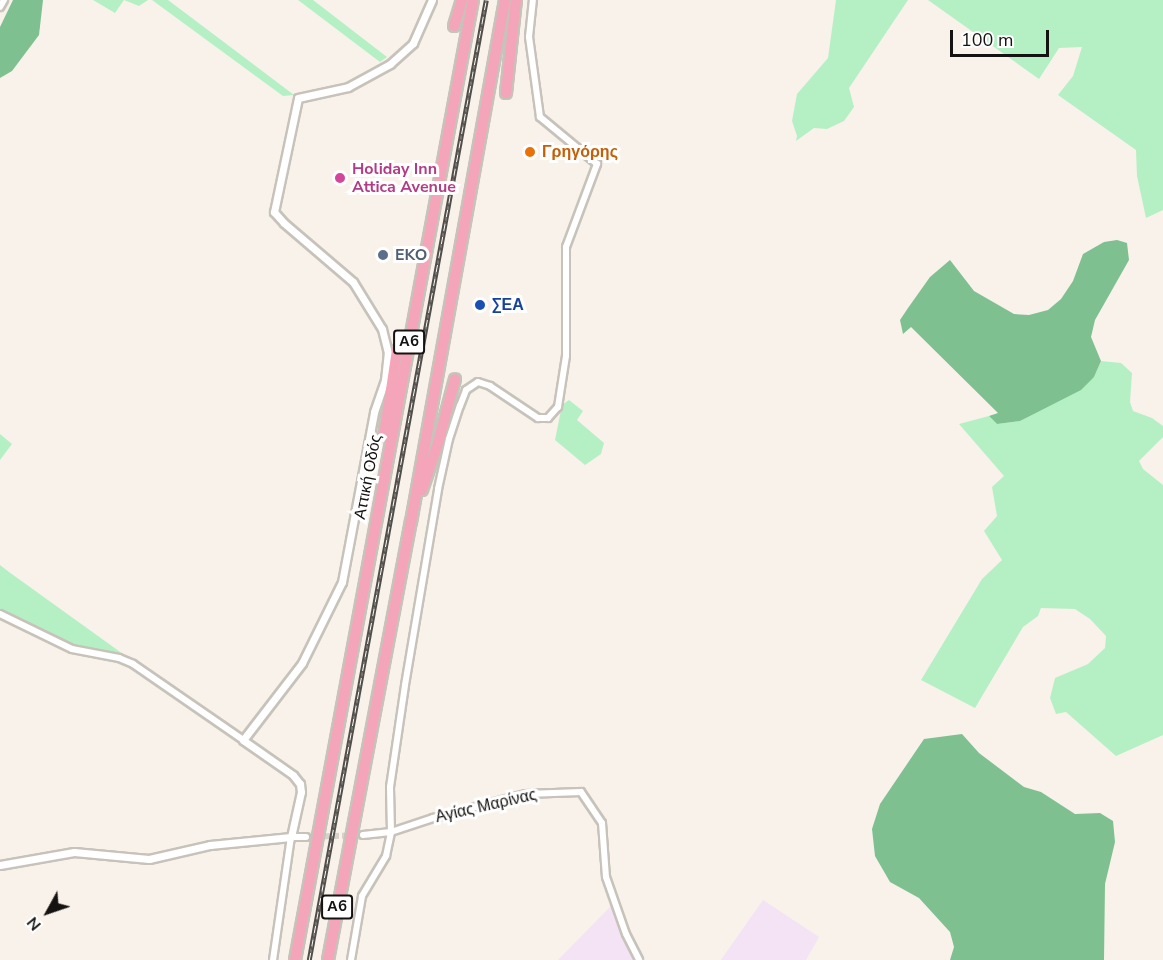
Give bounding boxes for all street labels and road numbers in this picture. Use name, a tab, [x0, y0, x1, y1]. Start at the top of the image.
road number: Α6	[392, 330, 426, 354]
street label: Αττική Οδός	[350, 433, 386, 521]
street label: Αγίας Μαρίνας	[434, 785, 538, 827]
road number: Α6	[320, 895, 354, 919]

